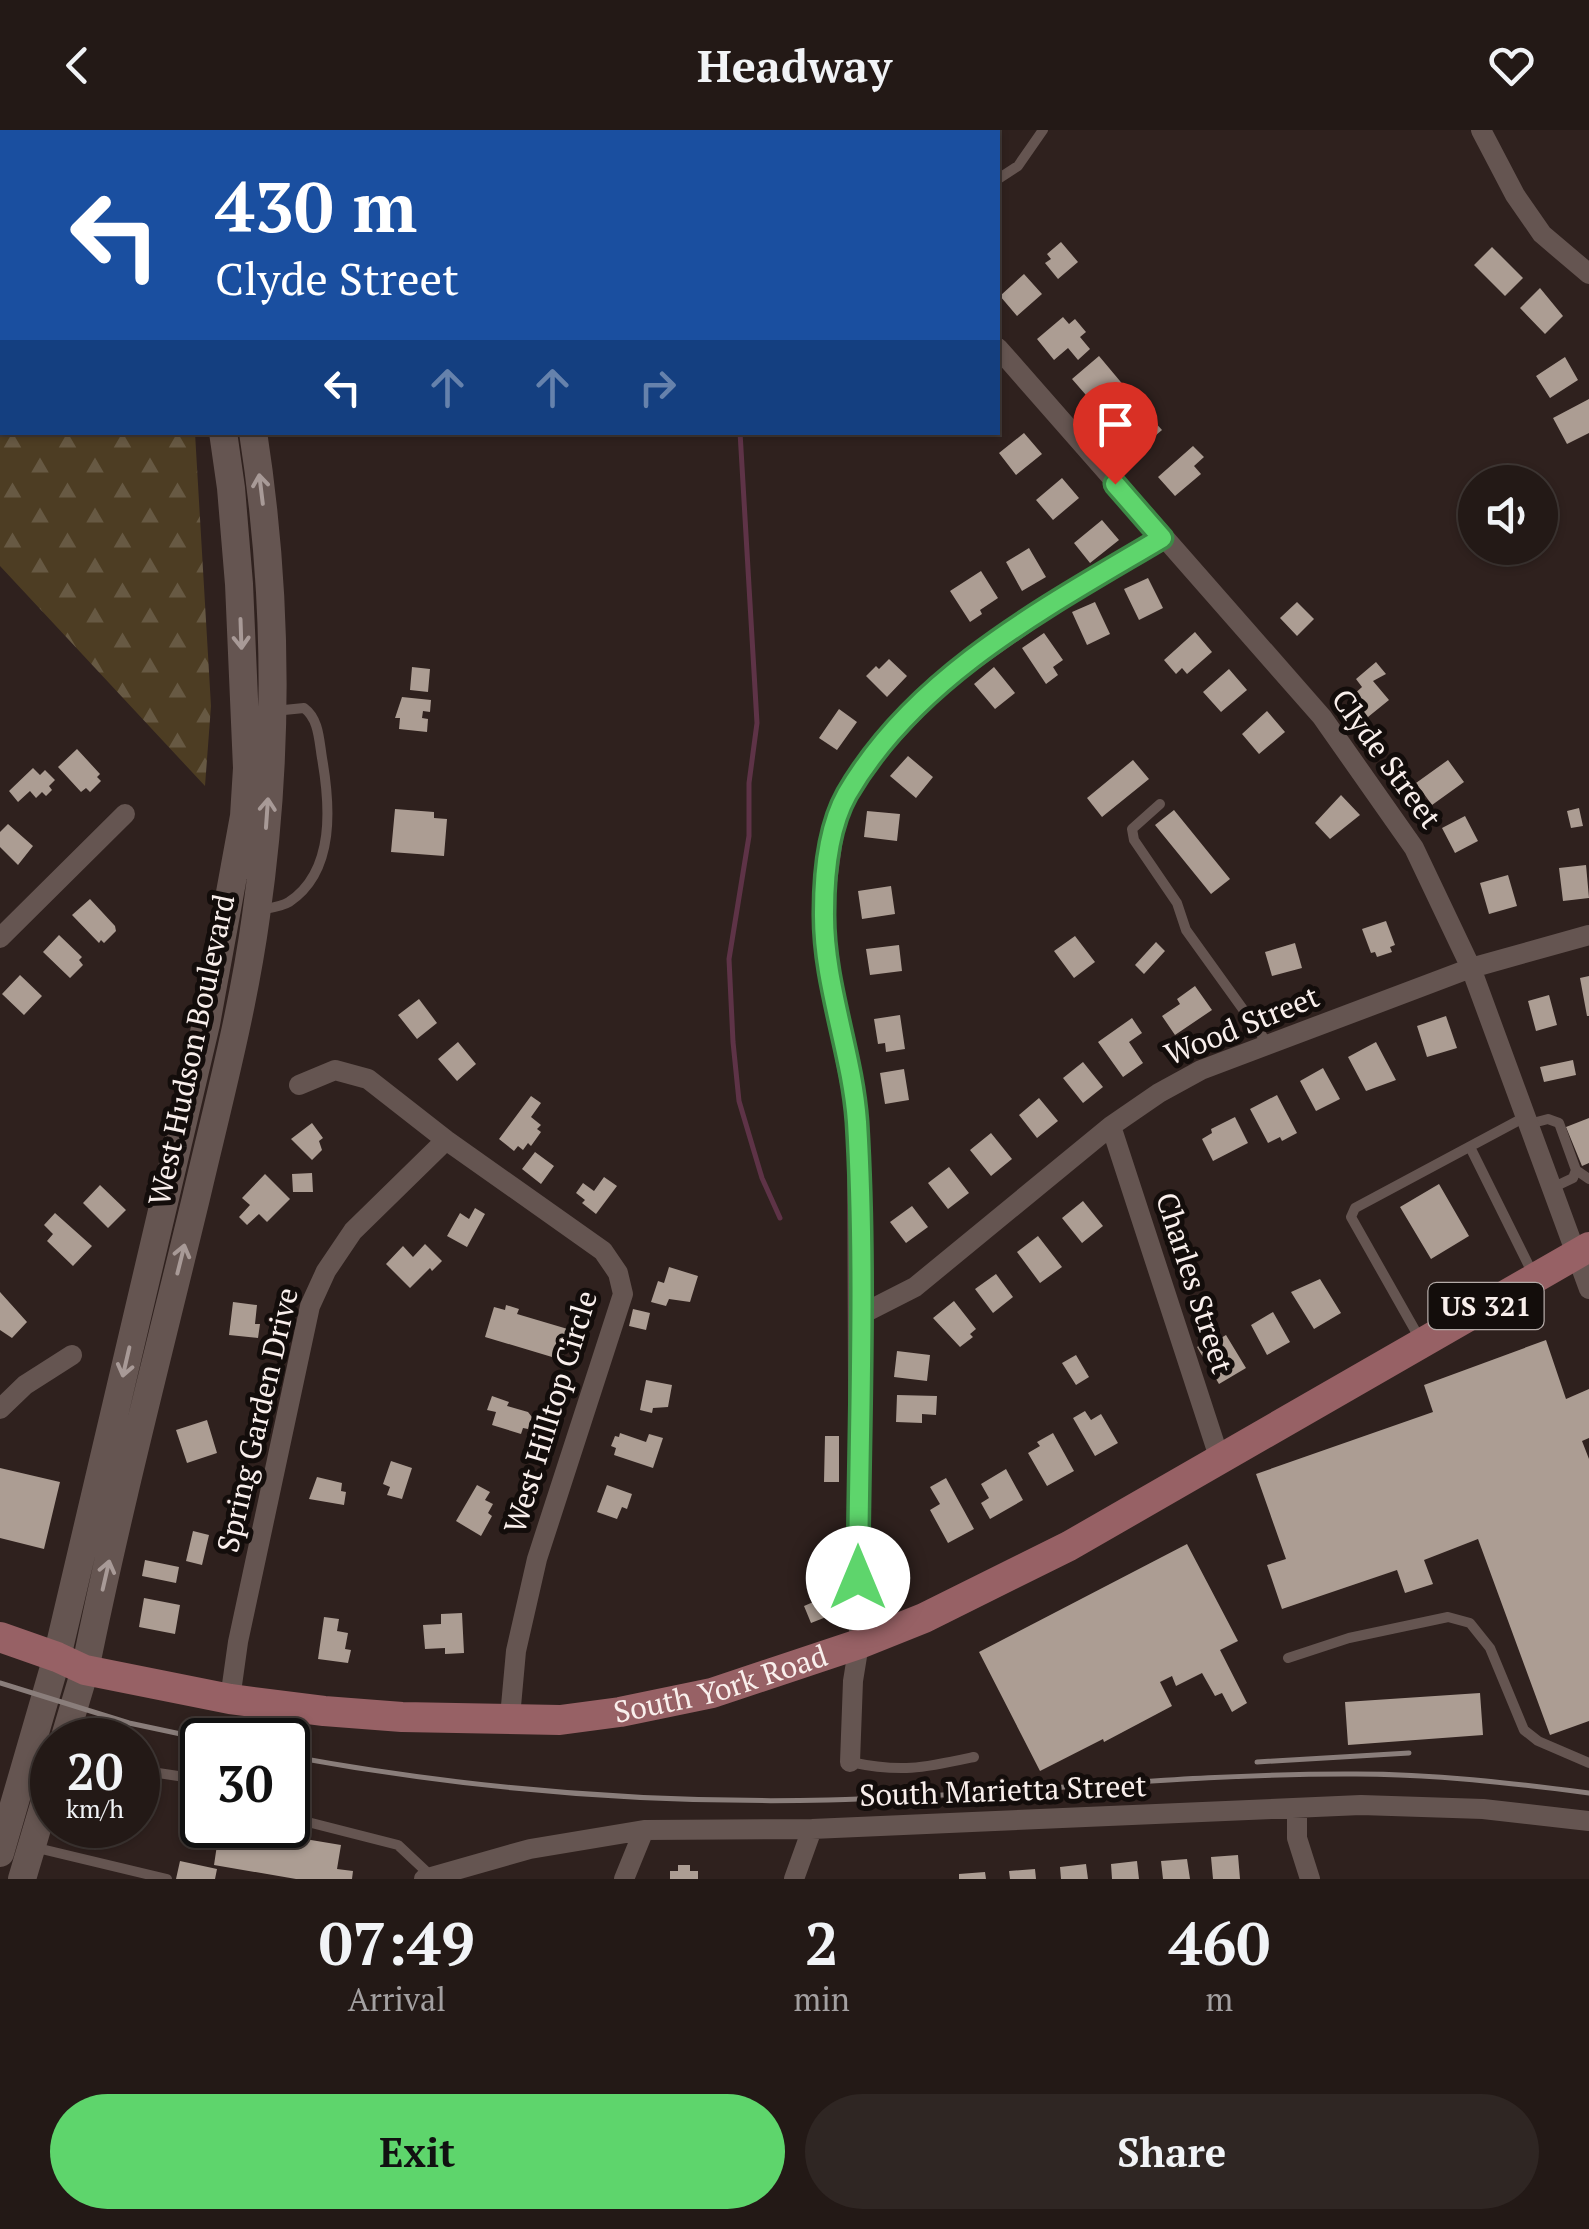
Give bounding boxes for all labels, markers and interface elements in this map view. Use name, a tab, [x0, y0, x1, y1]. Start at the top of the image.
text: Headway	[697, 35, 892, 95]
icon: back	[50, 38, 105, 93]
icon: heart	[1484, 38, 1539, 93]
text: 430 m	[215, 159, 417, 252]
icon: left	[50, 170, 180, 300]
text: Clyde Street	[215, 248, 459, 308]
icon: left	[315, 360, 370, 415]
icon: ahead	[420, 360, 475, 415]
icon: ahead	[525, 360, 580, 415]
icon: right	[630, 360, 685, 415]
pin	[1073, 382, 1158, 485]
icon: arrive	[1088, 397, 1143, 452]
map controls	[1458, 465, 1558, 565]
button: sound	[1458, 465, 1558, 565]
one-way arrow	[251, 473, 270, 505]
one-way arrow	[232, 617, 251, 649]
street label: Clyde Street	[1323, 681, 1451, 836]
one-way arrow	[258, 798, 277, 830]
street label: West Hudson Boulevard	[138, 890, 244, 1209]
street label: Wood Street	[1158, 976, 1325, 1074]
street label: Charles Street	[1147, 1187, 1243, 1378]
one-way arrow	[173, 1244, 191, 1276]
road number: US 321	[1428, 1283, 1544, 1329]
street label: Spring Garden Drive	[207, 1284, 307, 1556]
street label: West Hilltop Circle	[494, 1286, 606, 1538]
one-way arrow	[115, 1345, 134, 1377]
position arrow	[806, 1526, 910, 1630]
one-way arrow	[98, 1560, 116, 1592]
street label: South York Road	[610, 1635, 832, 1732]
speed limit sign: 30	[180, 1718, 310, 1848]
text: 20	[67, 1738, 123, 1804]
street label: South Marietta Street	[859, 1765, 1147, 1815]
text: km/h	[66, 1792, 124, 1825]
text: 07:49	[319, 1903, 475, 1982]
text: 2	[805, 1903, 839, 1982]
text: 460	[1169, 1903, 1270, 1982]
text: Arrival	[348, 1978, 446, 2020]
text: min	[794, 1978, 850, 2020]
text: m	[1206, 1978, 1233, 2020]
button: Exit	[50, 2094, 785, 2209]
button: Share	[805, 2094, 1539, 2209]

